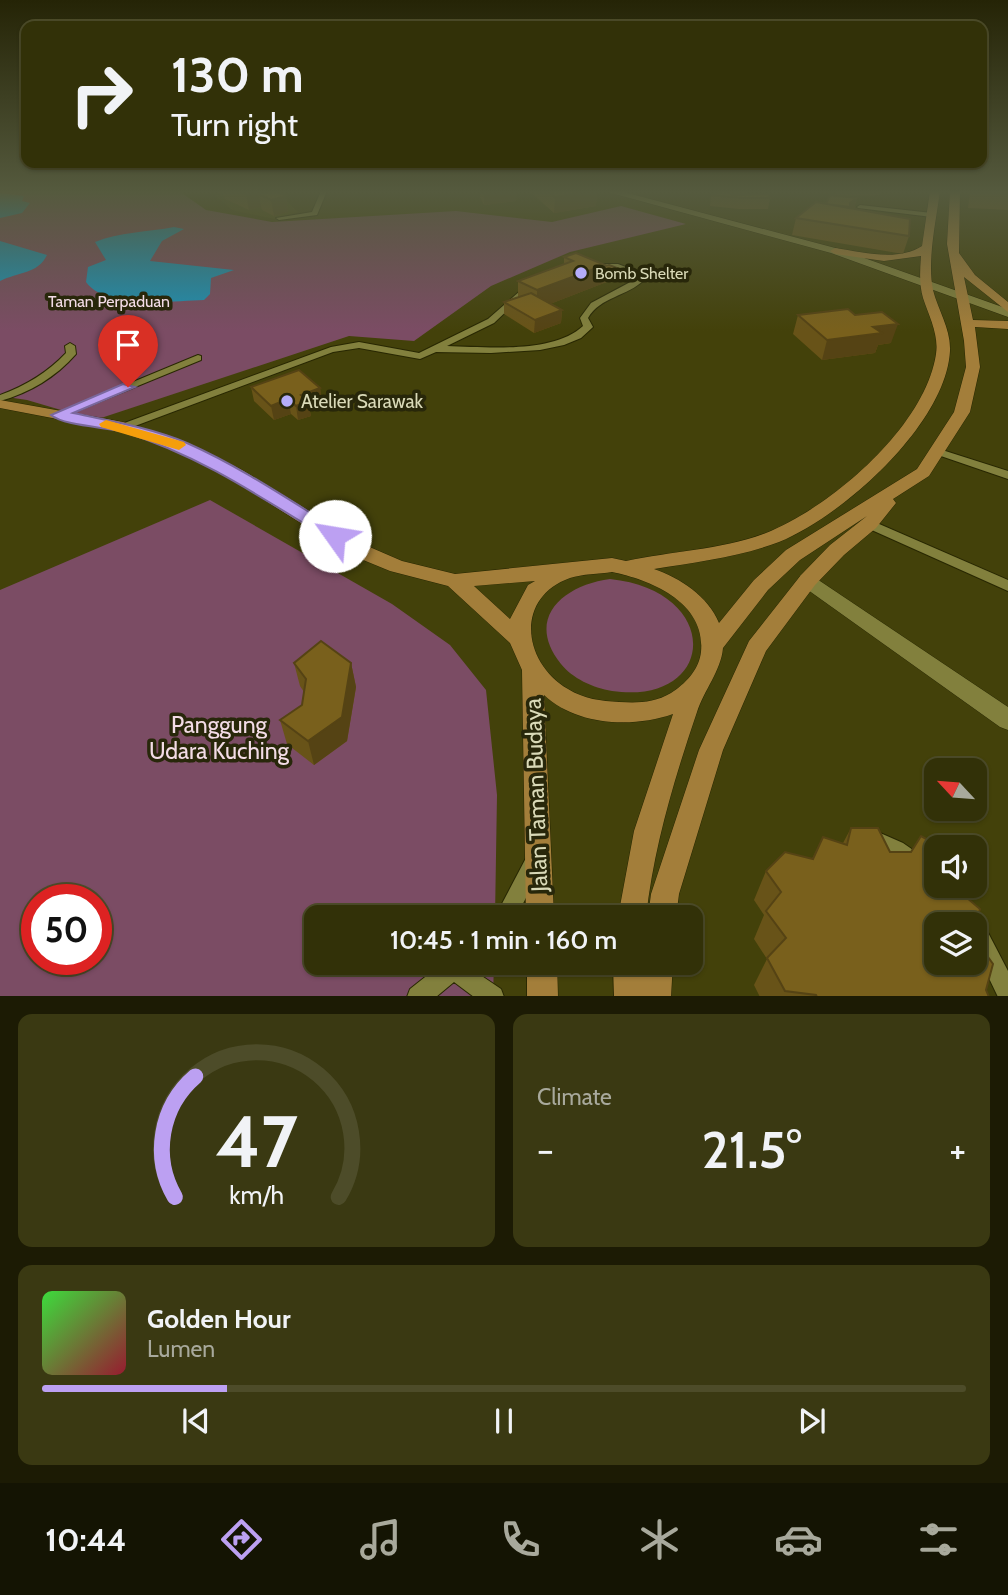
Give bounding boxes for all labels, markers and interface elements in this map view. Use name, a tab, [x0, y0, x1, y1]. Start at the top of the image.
text: 130 m	[171, 45, 304, 104]
icon: right	[56, 49, 147, 140]
text: Turn right	[171, 105, 298, 144]
place label: Bomb Shelter	[595, 264, 689, 283]
marker: Bomb Shelter	[573, 265, 589, 281]
park label: Taman Perpaduan	[48, 292, 170, 311]
pin	[98, 315, 158, 387]
icon: arrive	[109, 326, 147, 364]
place label: Atelier Sarawak	[301, 390, 424, 413]
marker: Atelier Sarawak	[279, 393, 295, 409]
position arrow	[298, 499, 372, 573]
street label: Jalan Taman Budaya	[519, 698, 553, 893]
park label: Panggung Udara Kuching	[149, 711, 290, 765]
north arrow	[924, 758, 987, 821]
map controls	[924, 758, 987, 975]
button: sound	[924, 835, 987, 898]
speed limit sign: 50	[21, 884, 112, 975]
button: layers	[924, 912, 987, 975]
text: 10:45 · 1 min · 160 m	[390, 924, 617, 956]
text: Climate	[537, 1083, 612, 1111]
text: 47	[215, 1097, 298, 1185]
text: 21.5°	[701, 1118, 802, 1181]
text: −	[537, 1126, 554, 1173]
text: +	[949, 1126, 966, 1173]
text: km/h	[229, 1179, 284, 1209]
text: Golden Hour	[147, 1303, 290, 1335]
text: Lumen	[147, 1335, 215, 1363]
icon: previous	[177, 1402, 215, 1440]
icon: pause	[485, 1402, 523, 1440]
icon: next	[793, 1402, 831, 1440]
icon: directions	[217, 1515, 266, 1564]
icon: music	[356, 1515, 405, 1564]
icon: phone	[496, 1515, 545, 1564]
icon: climate	[635, 1515, 684, 1564]
icon: car	[774, 1515, 823, 1564]
icon: filters	[914, 1515, 963, 1564]
text: 10:44	[45, 1520, 126, 1559]

